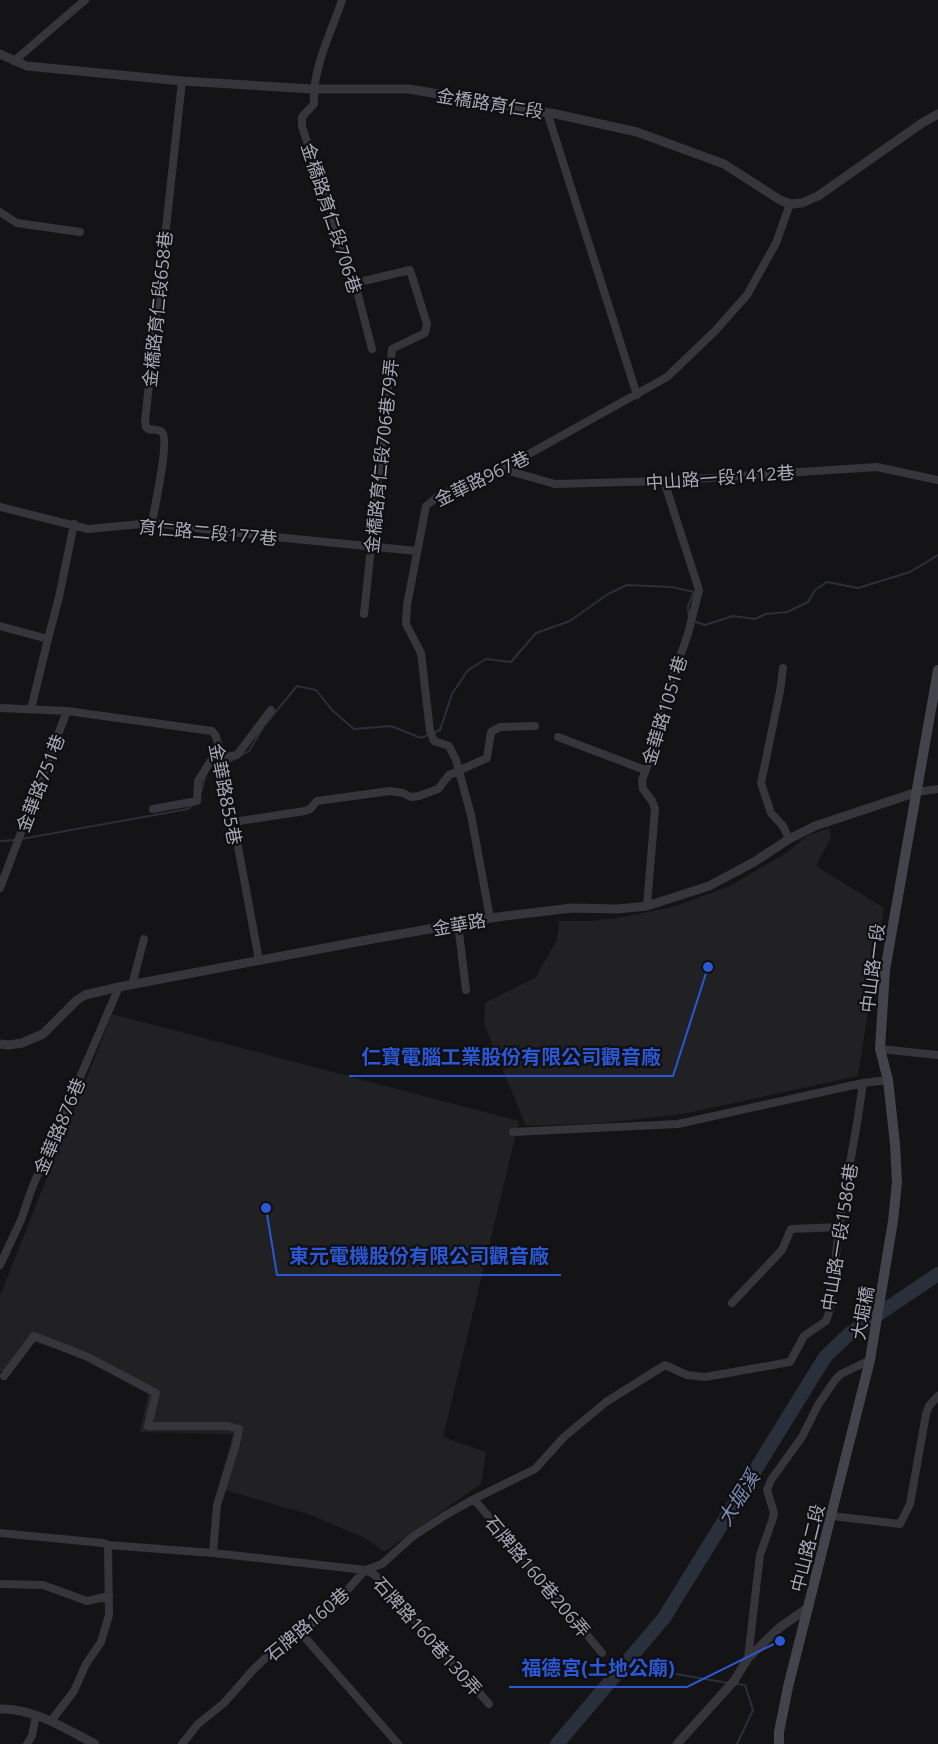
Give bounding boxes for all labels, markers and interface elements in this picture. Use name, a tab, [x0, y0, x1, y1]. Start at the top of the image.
street label: 金橋路育仁段	[435, 83, 545, 123]
street label: 金橋路育仁段706巷	[296, 140, 368, 296]
street label: 金橋路育仁段658巷	[137, 230, 177, 388]
street label: 金橋路育仁段706巷79弄	[359, 358, 403, 554]
street label: 金華路967巷	[431, 445, 533, 511]
street label: 中山路一段1412巷	[645, 460, 795, 494]
street label: 育仁路二段177巷	[138, 514, 278, 550]
street label: 金華路1051巷	[636, 652, 692, 768]
street label: 金華路751巷	[10, 731, 70, 835]
street label: 金華路855巷	[204, 741, 248, 847]
street label: 金華路	[430, 907, 488, 941]
street label: 中山路一段	[855, 922, 889, 1014]
callout: 仁寶電腦工業股份有限公司觀音廠	[349, 1038, 673, 1076]
text: 仁寶電腦工業股份有限公司觀音廠	[361, 1043, 661, 1070]
street label: 金華路876巷	[28, 1074, 90, 1178]
street label: 中山路一段1586巷	[815, 1161, 863, 1313]
callout: 東元電機股份有限公司觀音廠	[277, 1237, 561, 1275]
text: 東元電機股份有限公司觀音廠	[289, 1242, 549, 1269]
street label: 大堀橋	[845, 1284, 879, 1342]
water label: 大堀溪	[711, 1463, 767, 1531]
street label: 中山路二段	[784, 1501, 830, 1595]
street label: 石牌路160巷206弄	[480, 1510, 596, 1642]
street label: 石牌路160巷130弄	[368, 1572, 488, 1700]
street label: 石牌路160巷	[260, 1582, 354, 1666]
callout: 福德宮(土地公廟)	[509, 1649, 687, 1687]
text: 福德宮(土地公廟)	[521, 1654, 675, 1681]

